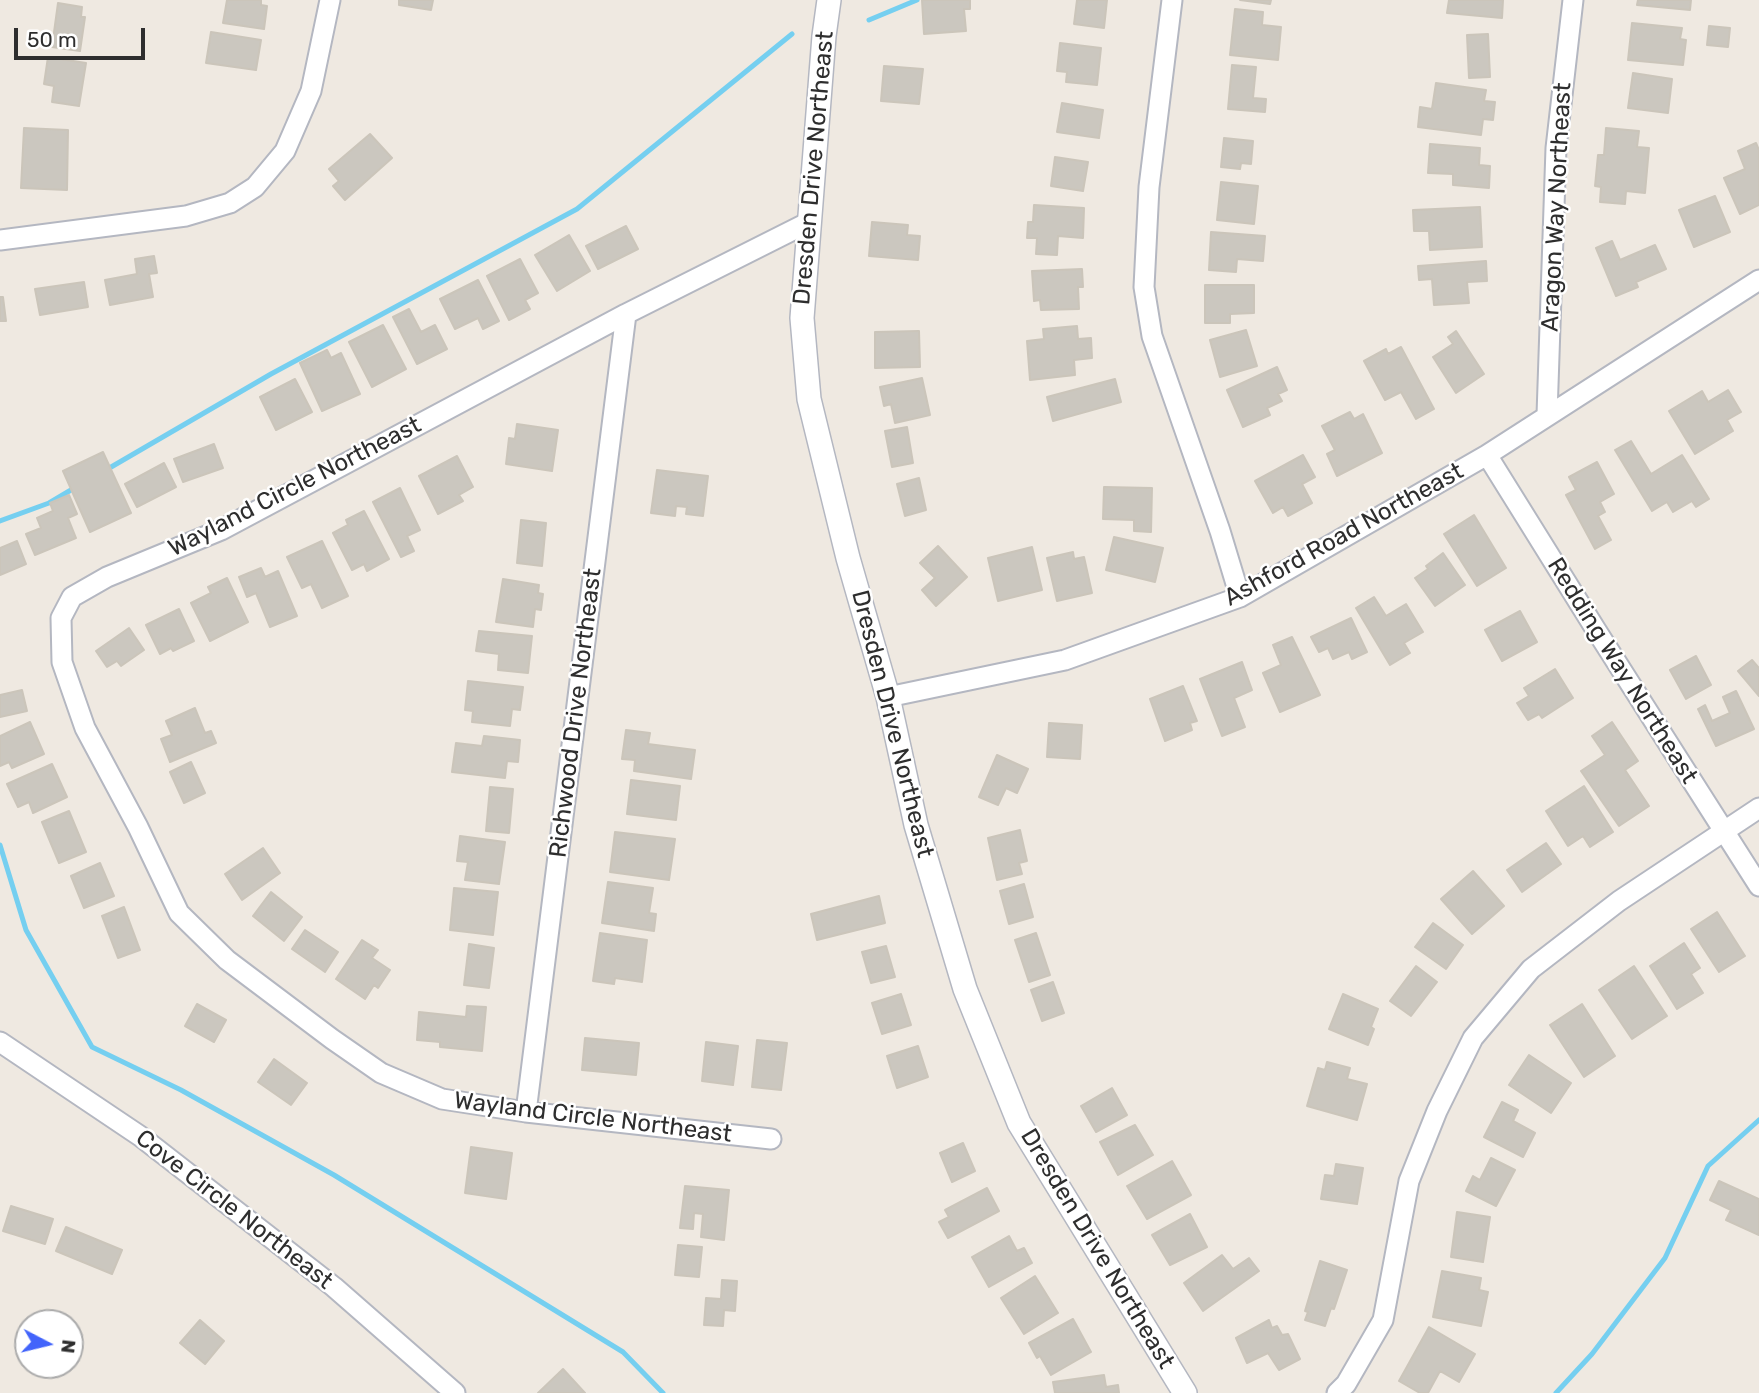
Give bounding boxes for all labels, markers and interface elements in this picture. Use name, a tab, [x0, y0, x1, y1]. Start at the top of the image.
scale bar	[18, 14, 149, 58]
text: 50 m	[27, 27, 77, 52]
street label: Dresden Drive Northeast	[788, 30, 840, 306]
street label: Aragon Way Northeast	[1536, 82, 1578, 332]
street label: Wayland Circle Northeast	[164, 411, 426, 563]
street label: Ashford Road Northeast	[1219, 457, 1469, 613]
street label: Redding Way Northeast	[1541, 553, 1703, 789]
street label: Richwood Drive Northeast	[544, 567, 608, 859]
street label: Dresden Drive Northeast	[845, 587, 939, 861]
street label: Wayland Circle Northeast	[452, 1087, 734, 1149]
street label: Cove Circle Northeast	[130, 1124, 338, 1296]
street label: Dresden Drive Northeast	[1014, 1124, 1180, 1374]
north arrow	[14, 1309, 84, 1379]
text: N	[56, 1338, 81, 1355]

